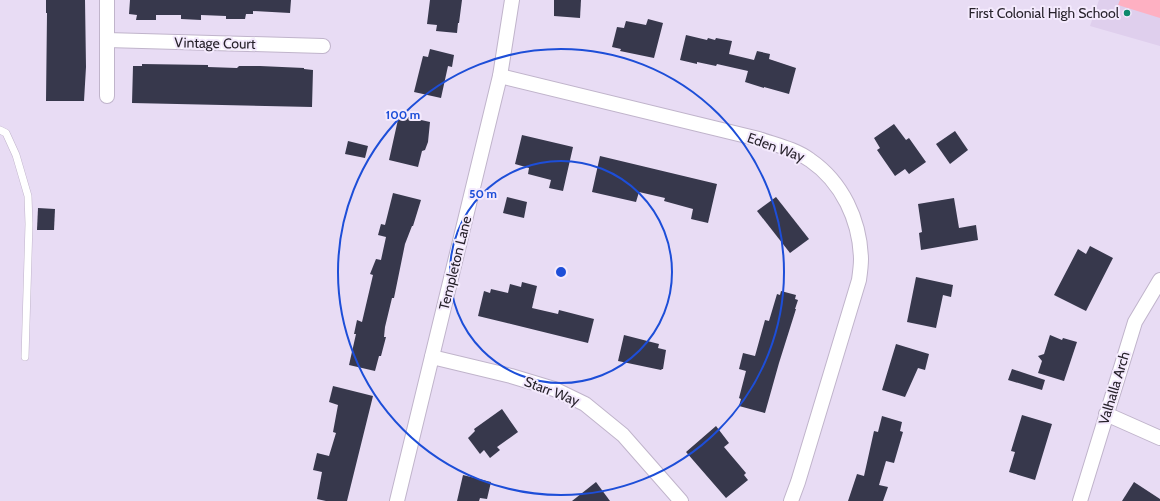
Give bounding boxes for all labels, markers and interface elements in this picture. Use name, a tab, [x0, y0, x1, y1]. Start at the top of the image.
place label: First Colonial High School	[968, 4, 1120, 22]
marker: First Colonial High School	[1122, 8, 1132, 18]
street label: Vintage Court	[174, 33, 256, 53]
text: 100 m	[386, 107, 420, 122]
street label: Eden Way	[745, 128, 807, 166]
text: 50 m	[469, 186, 497, 201]
street label: Templeton Lane	[435, 214, 475, 312]
centre of rings	[554, 265, 568, 279]
street label: Valhalla Arch	[1094, 349, 1134, 427]
street label: Starr Way	[522, 372, 582, 410]

